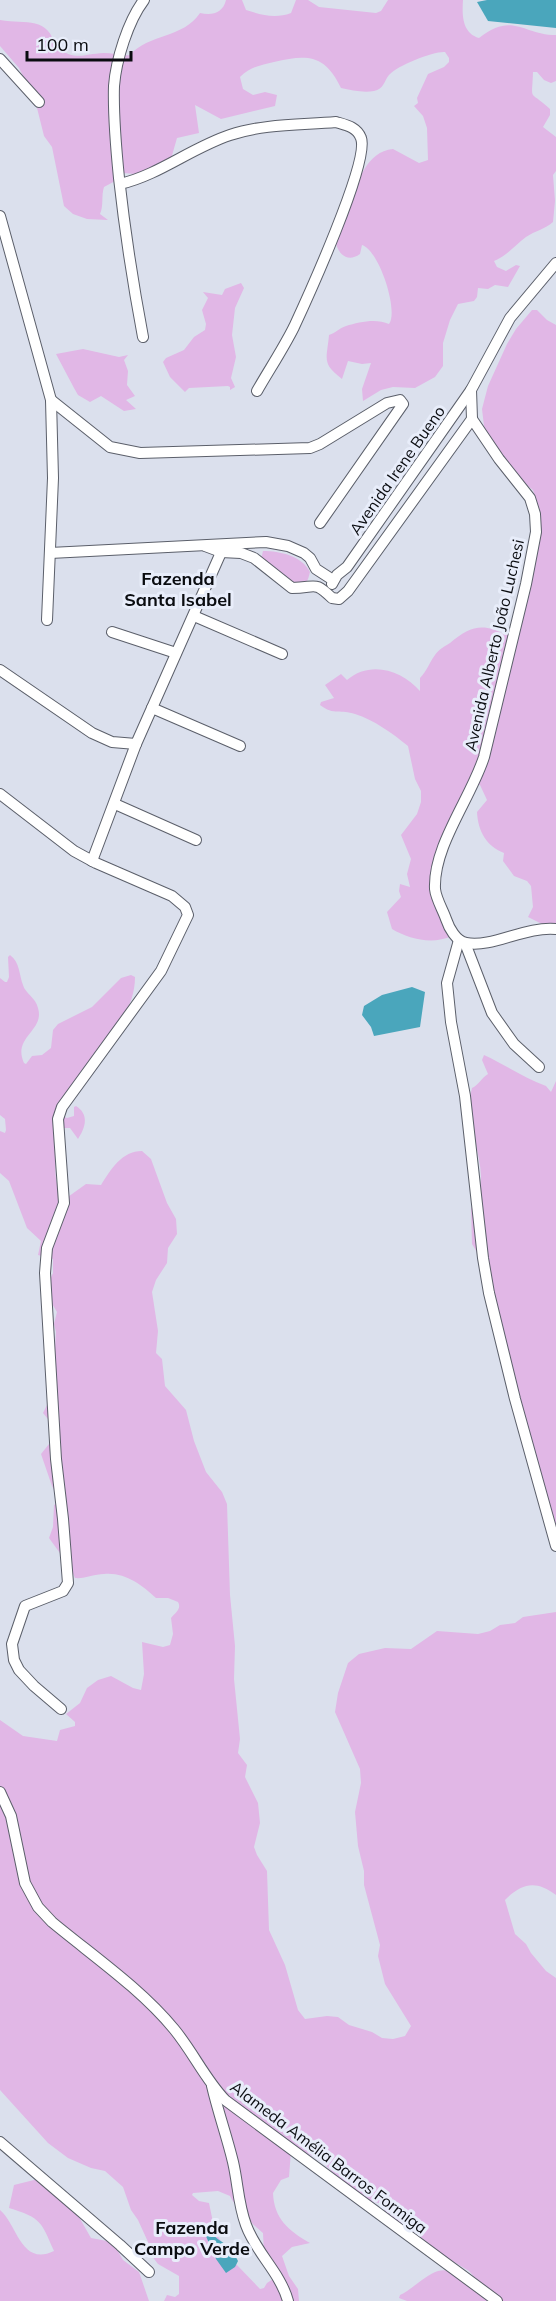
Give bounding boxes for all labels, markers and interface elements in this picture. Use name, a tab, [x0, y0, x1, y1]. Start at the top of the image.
scale bar	[27, 24, 130, 62]
text: 100 m	[36, 33, 89, 56]
street label: Avenida Irene Bueno	[345, 402, 449, 538]
street label: Avenida Alberto João Luchesi	[460, 537, 528, 753]
district label: Fazenda Santa Isabel	[124, 567, 232, 611]
street label: Alameda Amélia Barros Formiga	[227, 2076, 431, 2238]
district label: Fazenda Campo Verde	[134, 2216, 250, 2260]

